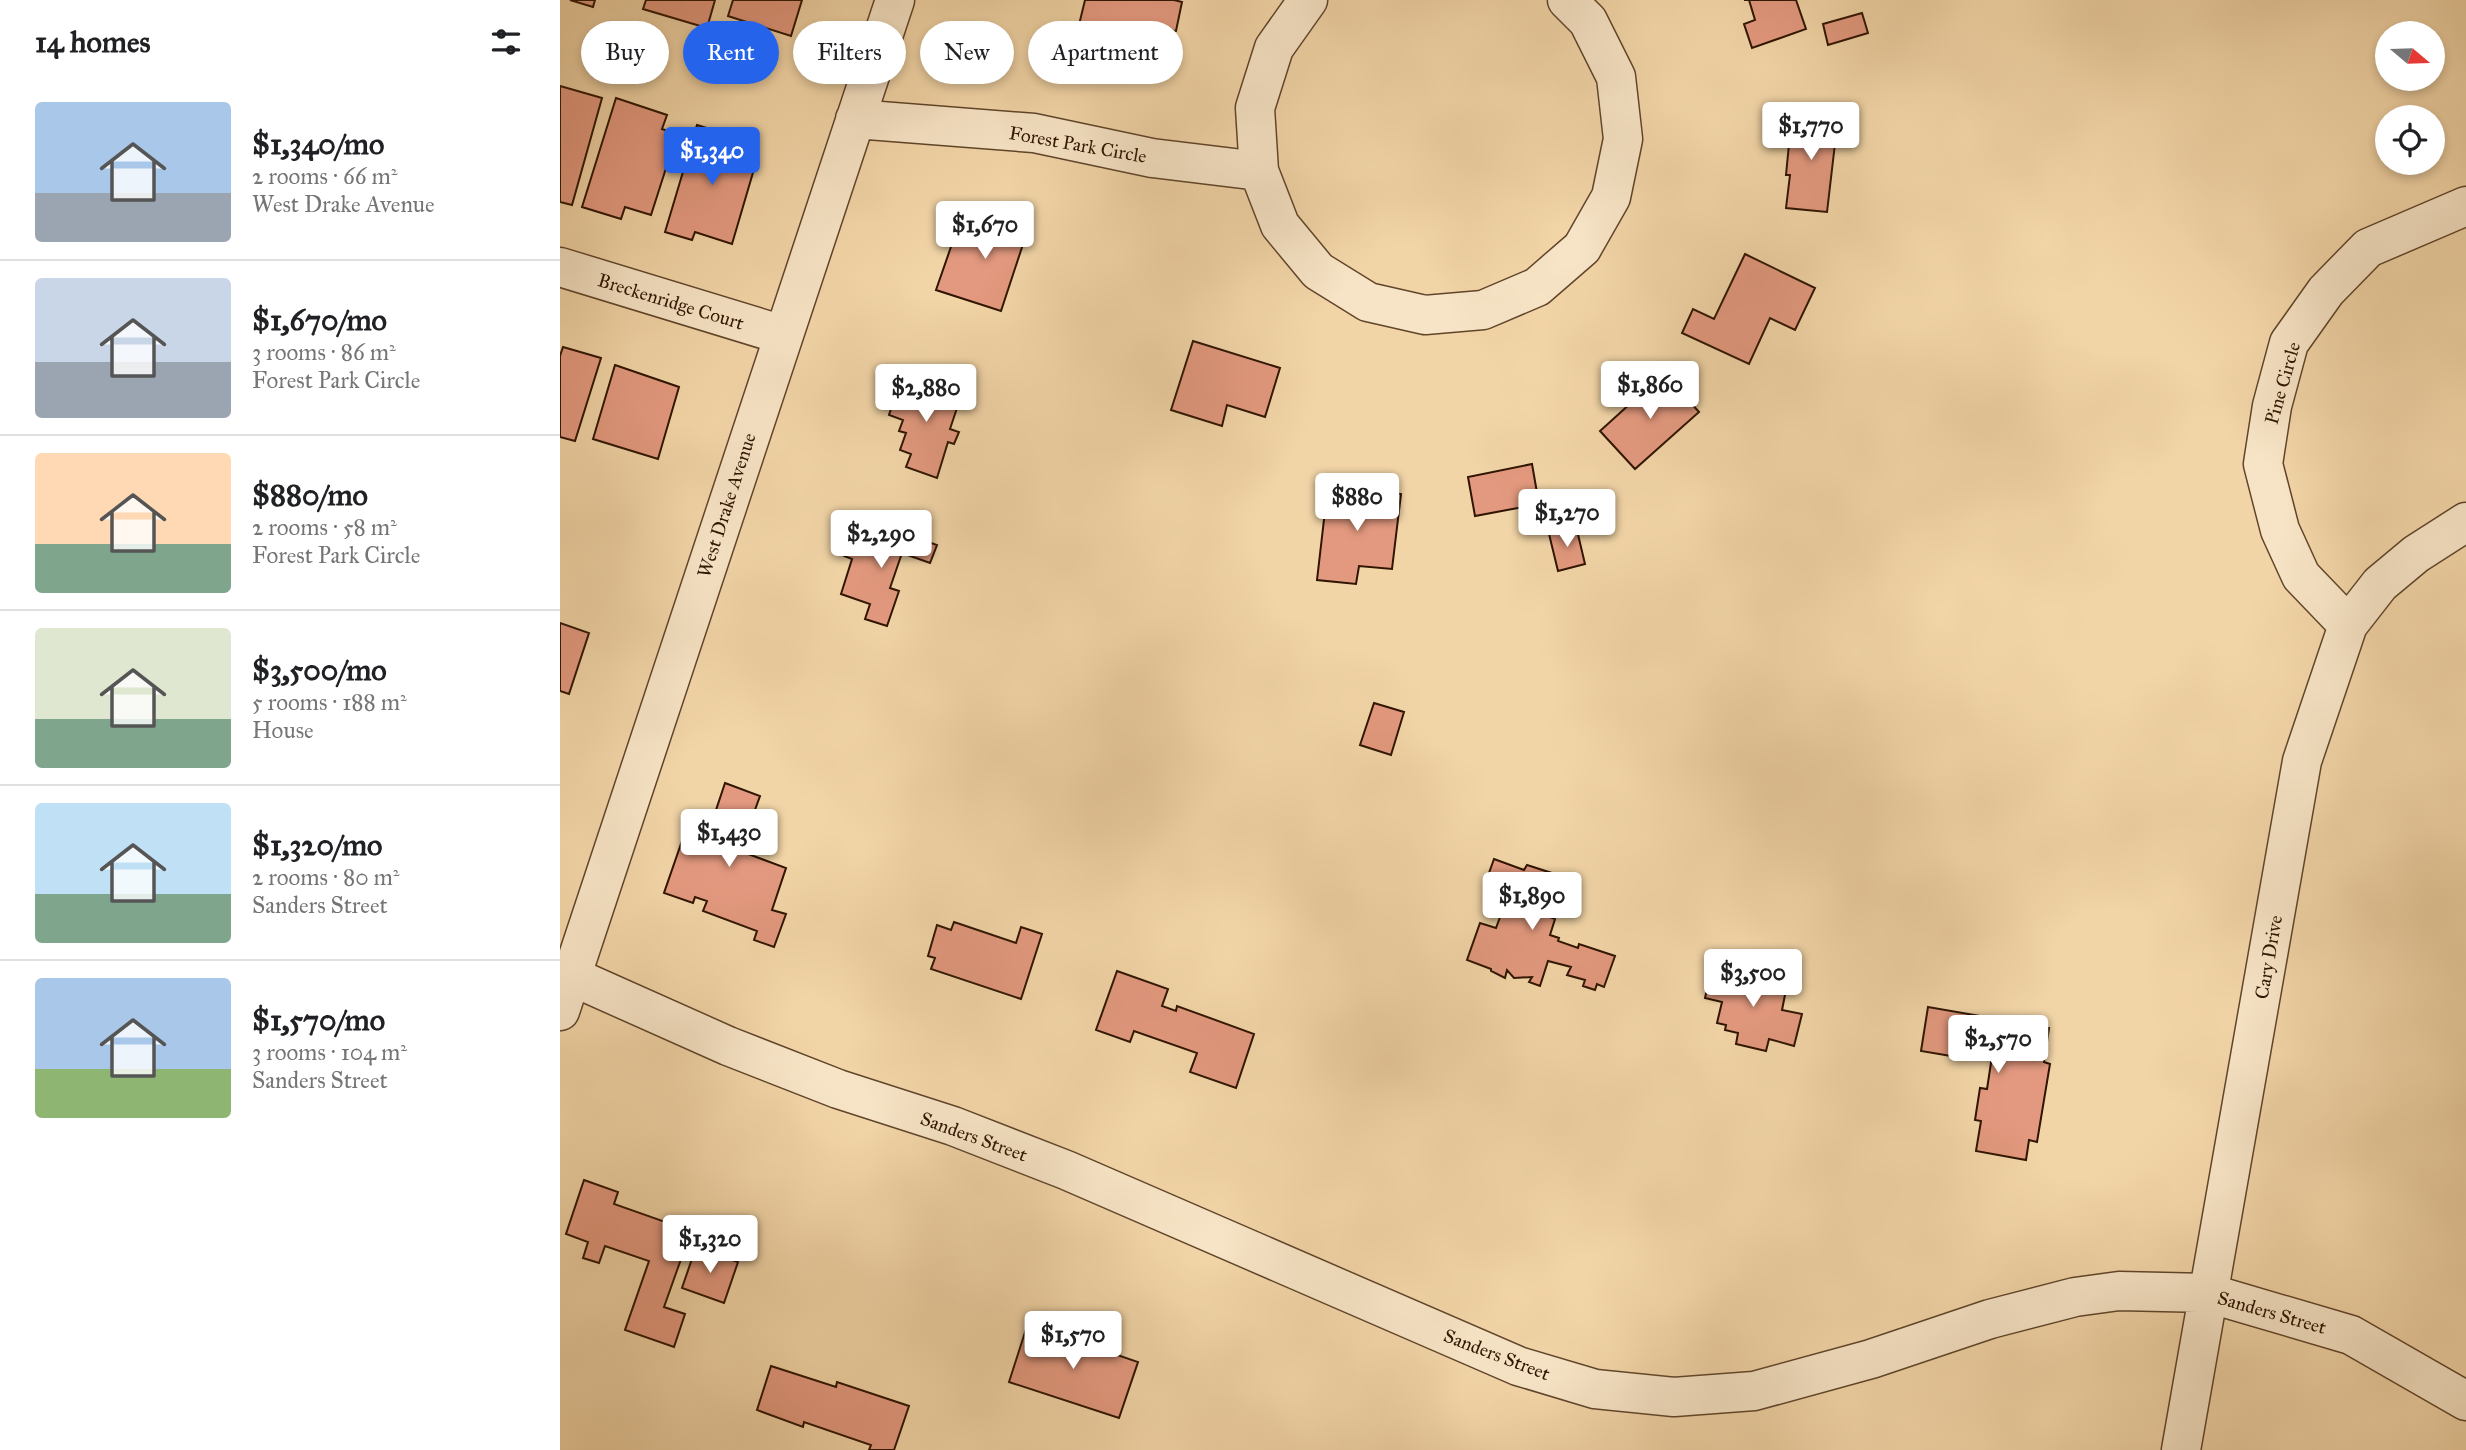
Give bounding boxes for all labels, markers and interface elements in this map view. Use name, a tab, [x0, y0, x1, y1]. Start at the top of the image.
chip: Buy	[581, 21, 669, 84]
chip: Rent	[683, 21, 779, 84]
chip: Filters	[793, 21, 906, 84]
chip: New	[920, 21, 1014, 84]
chip: Apartment	[1028, 21, 1183, 84]
north arrow	[2375, 21, 2445, 91]
map controls	[2375, 21, 2445, 175]
icon: filters	[487, 23, 525, 61]
text: 14 homes	[35, 24, 150, 60]
pin: $1,770	[1754, 102, 1868, 162]
button: locate	[2375, 105, 2445, 175]
text: $1,770	[1778, 111, 1844, 139]
street label: Forest Park Circle	[1007, 121, 1148, 168]
text: $1,340/mo	[252, 126, 384, 162]
pin: $1,340	[655, 128, 769, 187]
icon: home	[91, 130, 175, 214]
text: $1,340	[680, 136, 744, 164]
text: 2 rooms · 66 m²	[252, 162, 397, 190]
text: West Drake Avenue	[252, 190, 435, 218]
pin: $1,670	[928, 202, 1042, 261]
text: $1,670	[952, 210, 1018, 238]
street label: Breckenridge Court	[595, 268, 747, 336]
text: $1,670/mo	[252, 302, 387, 338]
icon: home	[91, 306, 175, 390]
text: 3 rooms · 86 m²	[252, 338, 396, 366]
street label: Pine Circle	[2260, 339, 2305, 427]
pin: $1,860	[1593, 362, 1707, 421]
pin: $2,880	[869, 364, 983, 424]
text: Forest Park Circle	[252, 366, 420, 394]
text: $1,860	[1617, 370, 1683, 398]
text: $2,880	[891, 373, 961, 401]
street label: West Drake Avenue	[692, 430, 761, 580]
pin: $880	[1316, 474, 1398, 533]
text: $880/mo	[252, 477, 368, 513]
icon: home	[91, 481, 175, 565]
text: $880	[1331, 482, 1383, 510]
pin: $1,270	[1510, 490, 1624, 549]
text: $1,270	[1534, 498, 1600, 526]
pin: $2,290	[824, 510, 938, 570]
text: 2 rooms · 58 m²	[252, 513, 397, 541]
text: $2,290	[847, 519, 915, 547]
text: Forest Park Circle	[252, 541, 420, 569]
text: $3,500/mo	[252, 652, 387, 688]
icon: home	[91, 656, 175, 740]
text: 5 rooms · 188 m²	[252, 688, 407, 716]
text: House	[252, 716, 314, 744]
pin: $1,430	[672, 810, 786, 869]
text: $1,430	[697, 818, 761, 846]
text: $1,320/mo	[252, 827, 382, 863]
icon: home	[91, 831, 175, 915]
text: 2 rooms · 80 m²	[252, 863, 399, 891]
pin: $1,890	[1475, 872, 1589, 932]
text: $1,890	[1499, 881, 1565, 909]
text: Sanders Street	[252, 891, 388, 919]
street label: Cary Drive	[2250, 913, 2287, 1001]
pin: $3,500	[1696, 950, 1810, 1009]
text: $3,500	[1720, 958, 1786, 986]
text: $1,570/mo	[252, 1002, 385, 1038]
icon: home	[91, 1006, 175, 1090]
pin: $2,570	[1941, 1016, 2055, 1075]
text: $2,570	[1964, 1024, 2032, 1052]
text: 3 rooms · 104 m²	[252, 1038, 407, 1066]
text: Sanders Street	[252, 1066, 388, 1094]
street label: Sanders Street	[917, 1107, 1031, 1167]
pin: $1,320	[653, 1216, 767, 1275]
text: $1,320	[679, 1224, 741, 1252]
street label: Sanders Street	[2215, 1286, 2329, 1339]
pin: $1,570	[1016, 1312, 1130, 1371]
text: $1,570	[1041, 1320, 1105, 1348]
street label: Sanders Street	[1440, 1324, 1553, 1385]

